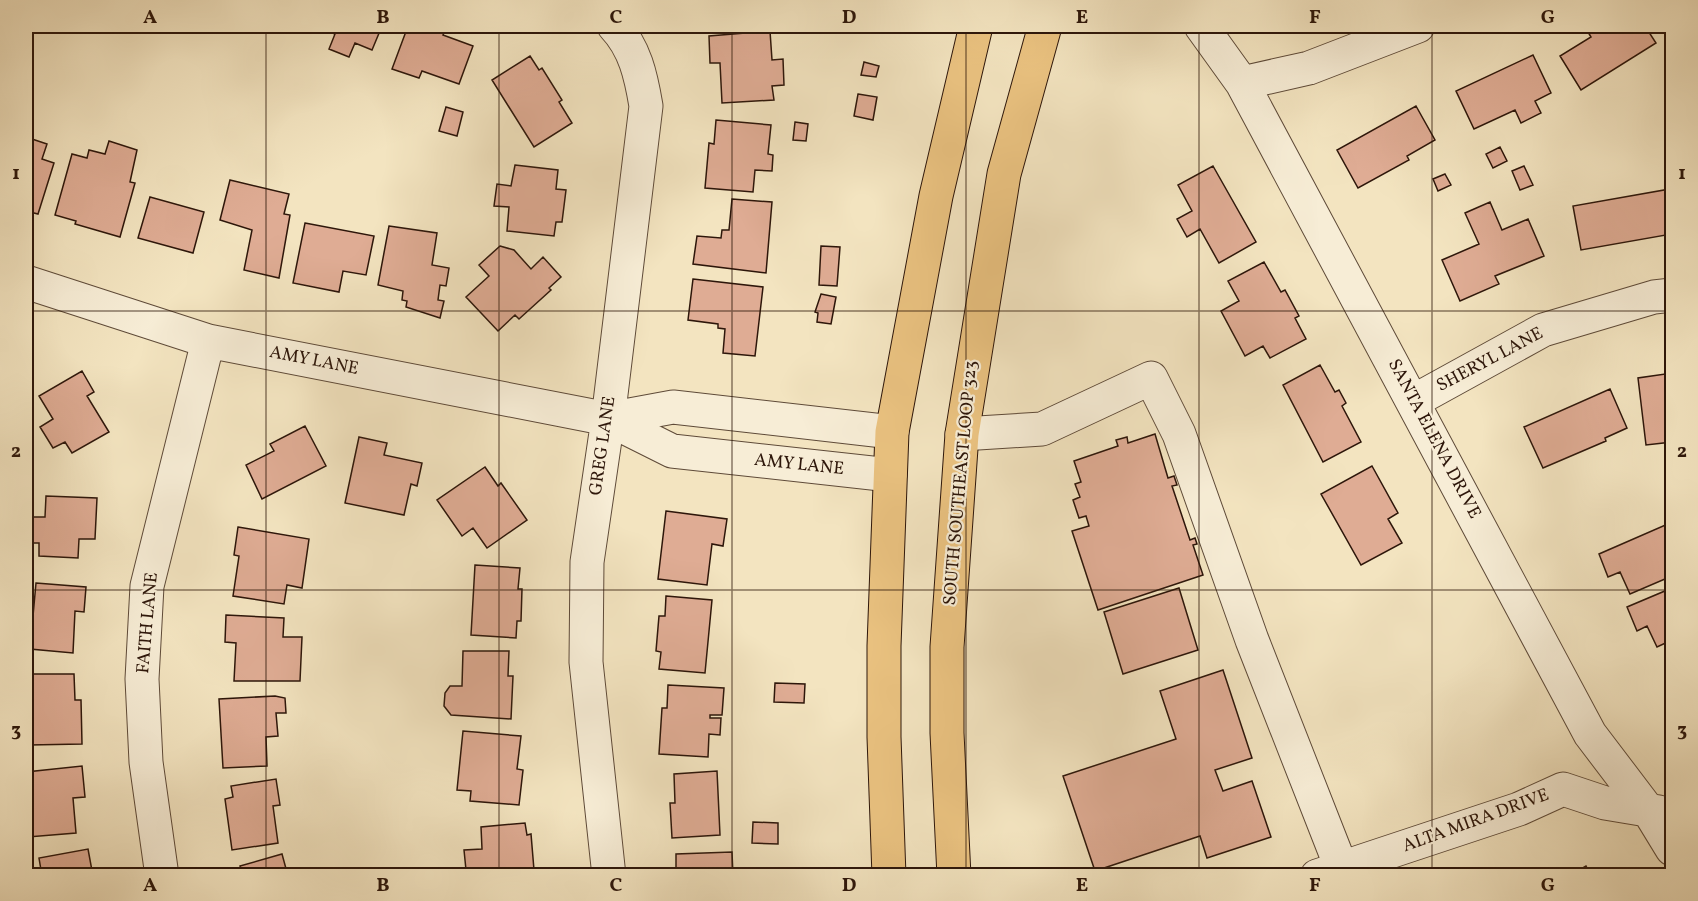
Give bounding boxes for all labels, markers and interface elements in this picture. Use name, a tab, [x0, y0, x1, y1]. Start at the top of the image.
text: A	[143, 4, 157, 32]
text: B	[376, 4, 390, 32]
text: C	[610, 4, 623, 32]
text: D	[842, 4, 856, 32]
text: E	[1076, 4, 1088, 32]
text: F	[1309, 4, 1321, 32]
text: G	[1541, 4, 1555, 32]
text: 1	[12, 160, 20, 188]
text: 1	[1678, 160, 1686, 188]
street label: SHERYL LANE	[1432, 321, 1548, 399]
street label: AMY LANE	[267, 340, 361, 382]
street label: SANTA ELENA DRIVE	[1381, 355, 1487, 523]
street label: SOUTH SOUTHEAST LOOP 323	[938, 360, 984, 606]
street label: GREG LANE	[584, 395, 622, 497]
text: 2	[11, 438, 21, 466]
text: 2	[1677, 438, 1687, 466]
street label: AMY LANE	[753, 448, 845, 482]
street label: FAITH LANE	[131, 571, 165, 675]
text: 3	[11, 717, 21, 745]
text: 3	[1677, 717, 1687, 745]
street label: ALTA MIRA DRIVE	[1399, 783, 1553, 859]
text: A	[143, 872, 157, 900]
text: B	[376, 872, 390, 900]
text: C	[610, 872, 623, 900]
text: D	[842, 872, 856, 900]
text: E	[1076, 872, 1088, 900]
text: F	[1309, 872, 1321, 900]
text: G	[1541, 872, 1555, 900]

